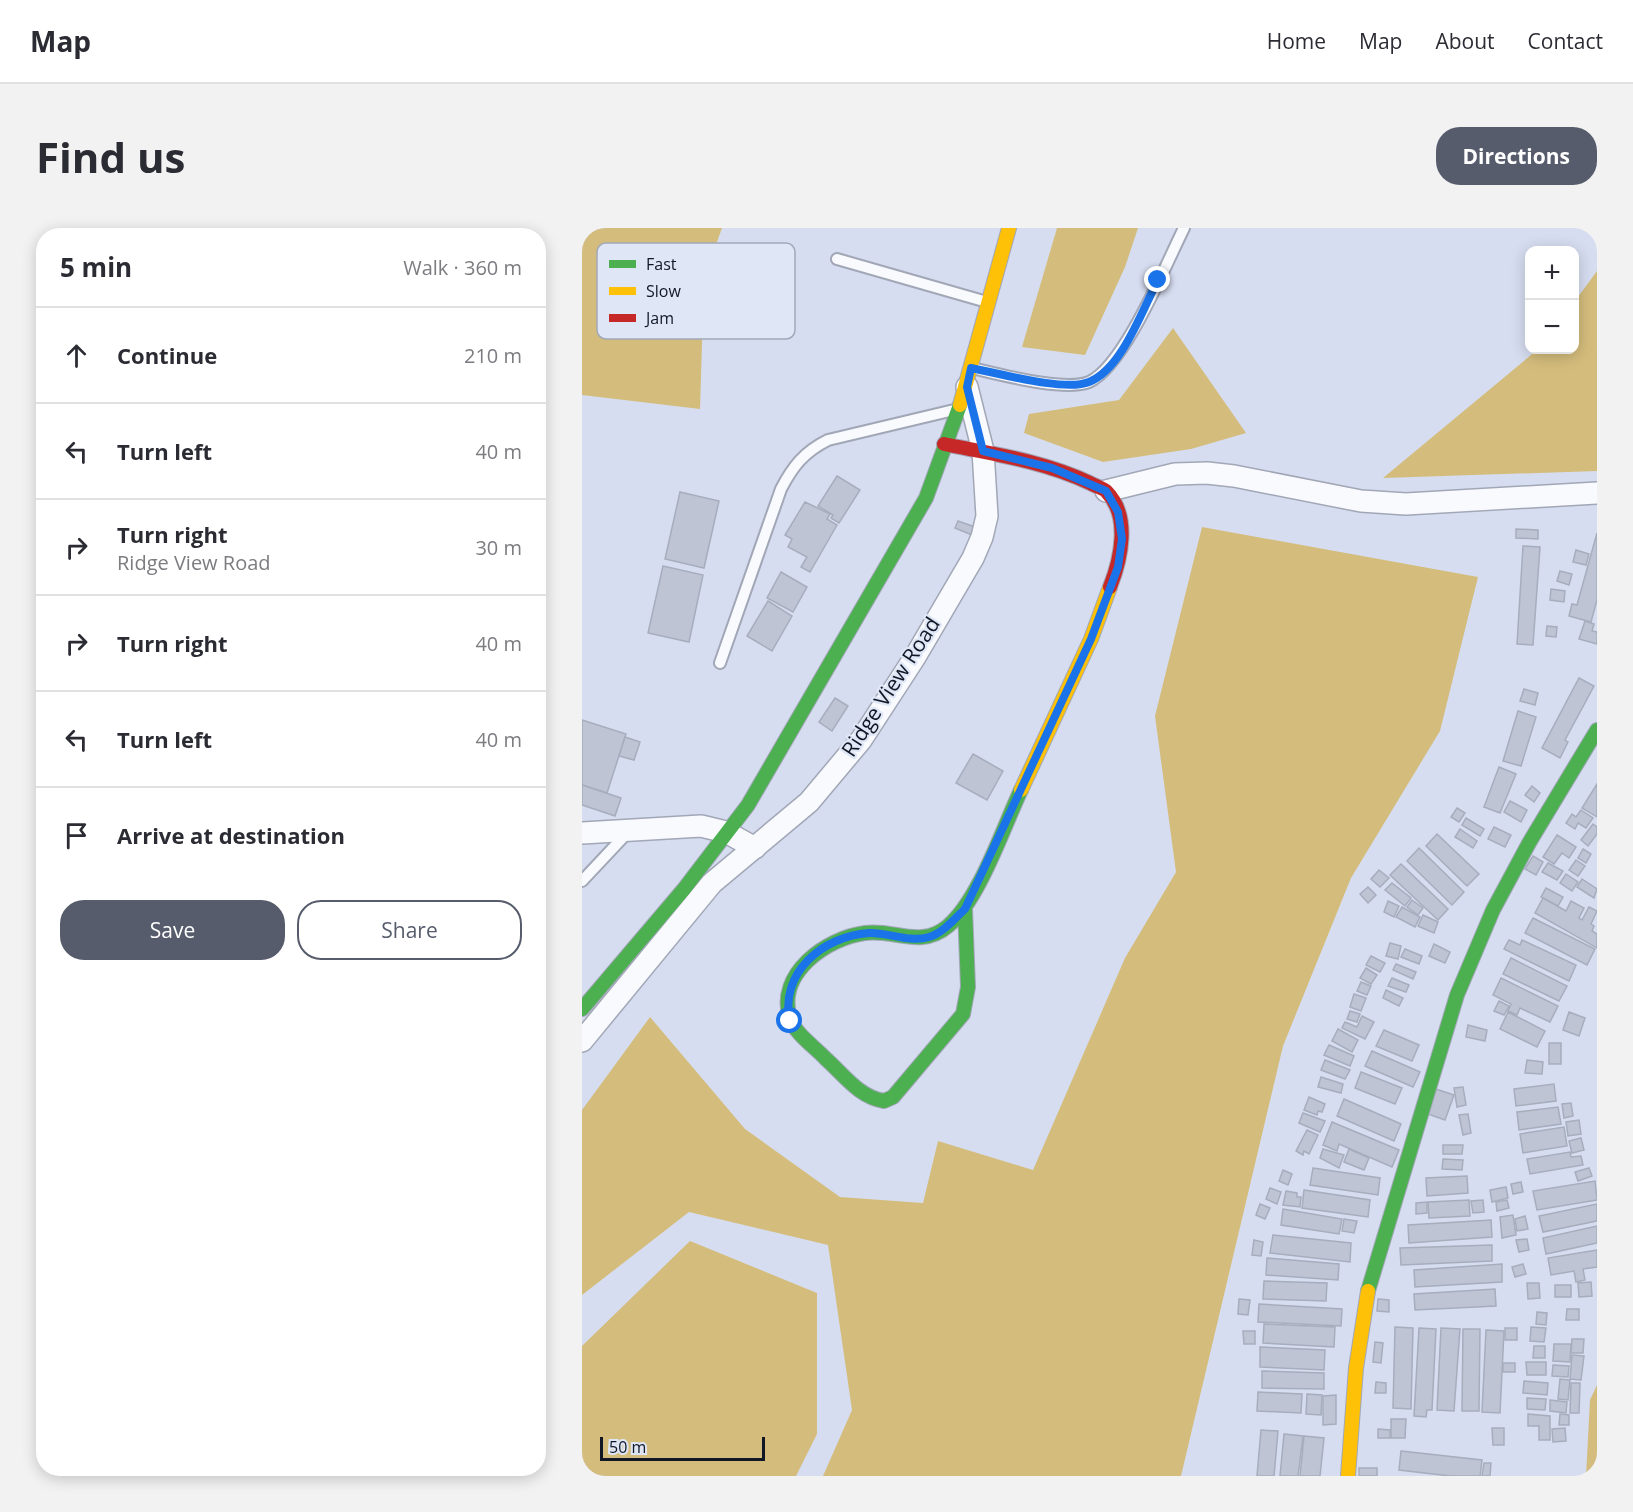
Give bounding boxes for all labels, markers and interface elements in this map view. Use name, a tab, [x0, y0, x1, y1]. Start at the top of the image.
text: Map	[30, 22, 91, 60]
text: Home	[1267, 27, 1326, 55]
text: Map	[1359, 27, 1402, 55]
text: About	[1435, 27, 1495, 55]
text: Contact	[1528, 27, 1603, 55]
button: Directions	[1436, 127, 1597, 185]
text: Find us	[36, 128, 185, 185]
legend	[597, 243, 795, 339]
map controls	[1525, 246, 1579, 354]
button: +	[1525, 246, 1579, 300]
text: 5 min	[60, 249, 132, 285]
text: Fast	[646, 253, 677, 275]
text: Walk · 360 m	[403, 254, 522, 281]
route end	[1144, 266, 1170, 292]
text: Slow	[646, 280, 681, 302]
button: −	[1525, 300, 1579, 354]
text: Jam	[644, 307, 674, 329]
icon: ahead	[60, 339, 93, 372]
text: Continue	[117, 340, 217, 370]
text: 210 m	[464, 342, 522, 369]
icon: left	[60, 435, 93, 468]
text: Turn left	[117, 436, 212, 466]
text: 40 m	[475, 438, 522, 465]
text: Turn right	[117, 519, 228, 549]
icon: right	[60, 531, 93, 564]
text: 30 m	[475, 534, 522, 561]
text: Ridge View Road	[117, 549, 271, 576]
street label: Ridge View Road	[835, 611, 946, 762]
icon: right	[60, 627, 93, 660]
text: Turn right	[117, 628, 228, 658]
text: 40 m	[475, 630, 522, 657]
icon: left	[60, 723, 93, 756]
text: Turn left	[117, 724, 212, 754]
text: 40 m	[475, 726, 522, 753]
icon: arrive	[60, 819, 93, 852]
text: Arrive at destination	[117, 820, 345, 850]
button: Save	[60, 900, 285, 960]
button: Share	[297, 900, 522, 960]
route start	[776, 1007, 802, 1033]
scale bar	[600, 1434, 765, 1462]
text: 50 m	[609, 1436, 646, 1458]

